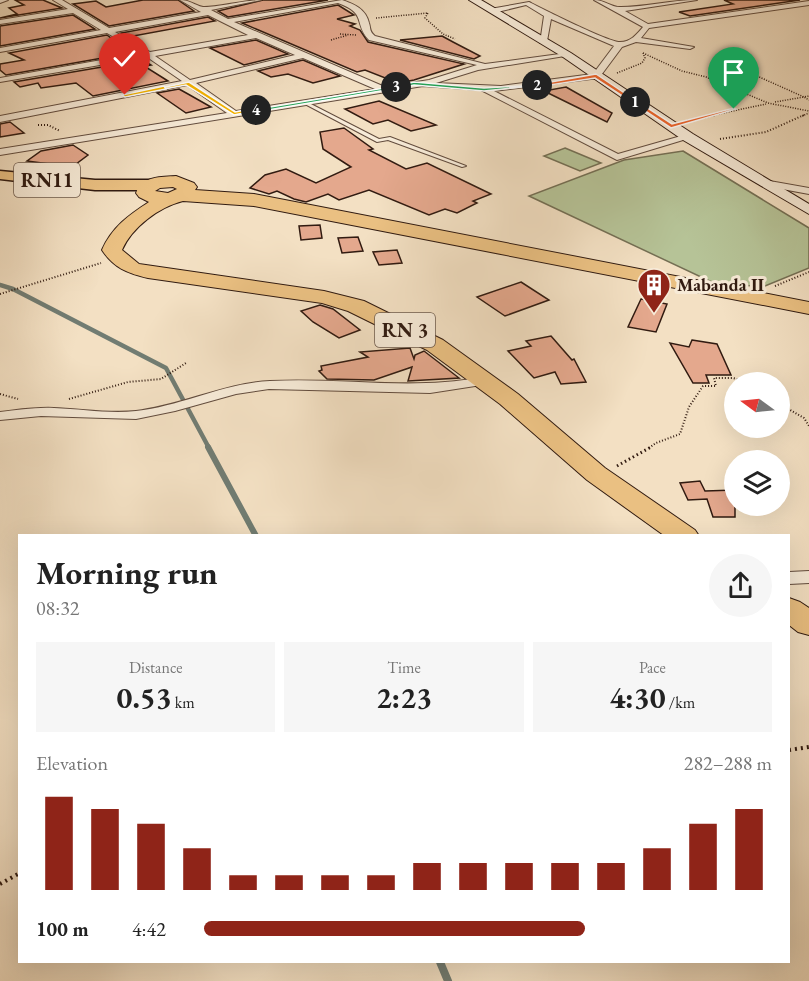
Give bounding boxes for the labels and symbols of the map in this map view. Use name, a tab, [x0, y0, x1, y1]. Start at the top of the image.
pin	[99, 33, 150, 95]
pin	[708, 47, 759, 109]
pin: 2	[522, 70, 552, 100]
pin: 3	[381, 72, 411, 102]
pin: 1	[620, 87, 650, 117]
pin: 4	[241, 95, 271, 125]
road number: RN11	[14, 163, 80, 197]
building icon: Mabanda II	[636, 267, 672, 314]
place label: Mabanda II	[677, 273, 764, 296]
road number: RN 3	[375, 313, 435, 347]
north arrow	[724, 372, 790, 438]

